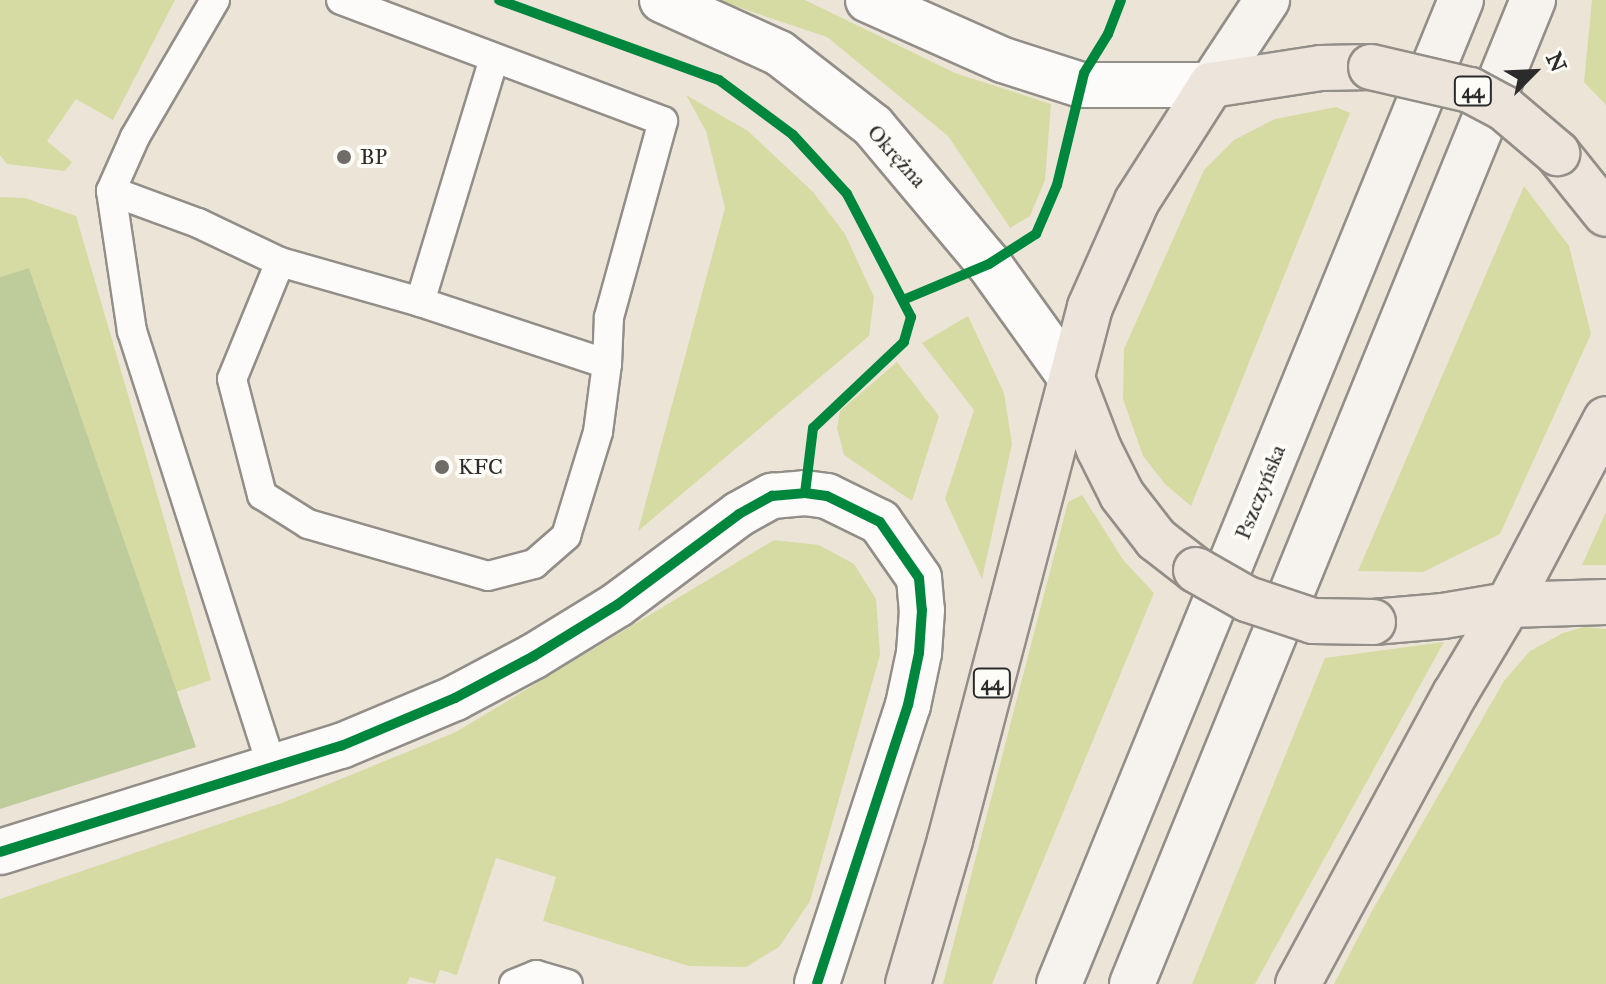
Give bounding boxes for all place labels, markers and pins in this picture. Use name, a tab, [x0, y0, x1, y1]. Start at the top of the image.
place label: BP	[360, 144, 387, 170]
marker: BP	[335, 148, 353, 166]
place label: KFC	[458, 454, 503, 480]
marker: KFC	[433, 458, 451, 476]

